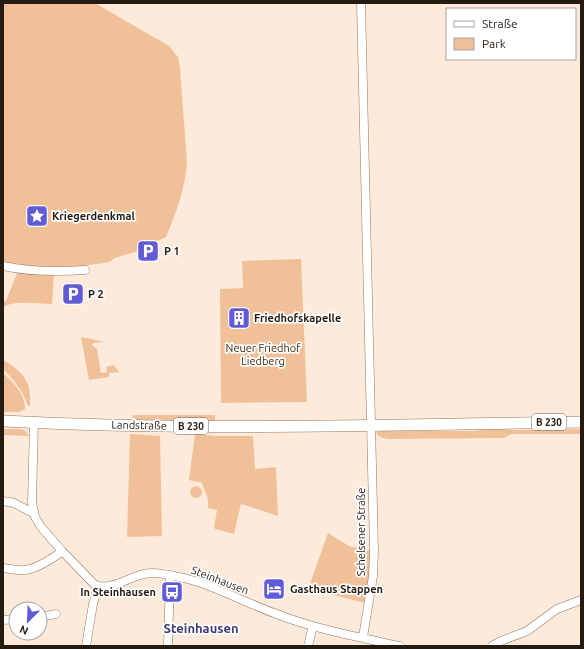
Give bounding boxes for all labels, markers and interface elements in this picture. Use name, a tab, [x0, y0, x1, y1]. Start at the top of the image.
legend	[446, 8, 576, 60]
text: Straße	[482, 17, 518, 30]
text: Park	[482, 37, 506, 50]
place icon: Kriegerdenkmal	[24, 203, 50, 229]
place label: Kriegerdenkmal	[52, 210, 135, 222]
parking icon: P 1	[135, 238, 161, 264]
place label: P 1	[164, 245, 180, 257]
parking icon: P 2	[60, 281, 86, 307]
place label: P 2	[88, 288, 104, 300]
building icon: Friedhofskapelle	[226, 305, 252, 331]
place label: Friedhofskapelle	[254, 312, 341, 324]
park label: Neuer Friedhof Liedberg	[226, 342, 301, 367]
road number: B 230	[532, 414, 566, 430]
road number: B 230	[174, 418, 208, 434]
street label: Landstraße	[111, 419, 167, 431]
street label: Schelsener Straße	[355, 488, 367, 576]
street label: Steinhausen	[190, 564, 250, 596]
hotel icon: Gasthaus Stappen	[261, 576, 287, 602]
bus stop icon: In Steinhausen	[159, 579, 185, 605]
place label: Gasthaus Stappen	[290, 583, 383, 595]
place label: In Steinhausen	[80, 586, 156, 598]
north arrow	[8, 601, 48, 641]
district label: Steinhausen	[164, 621, 239, 635]
text: N	[18, 623, 30, 637]

